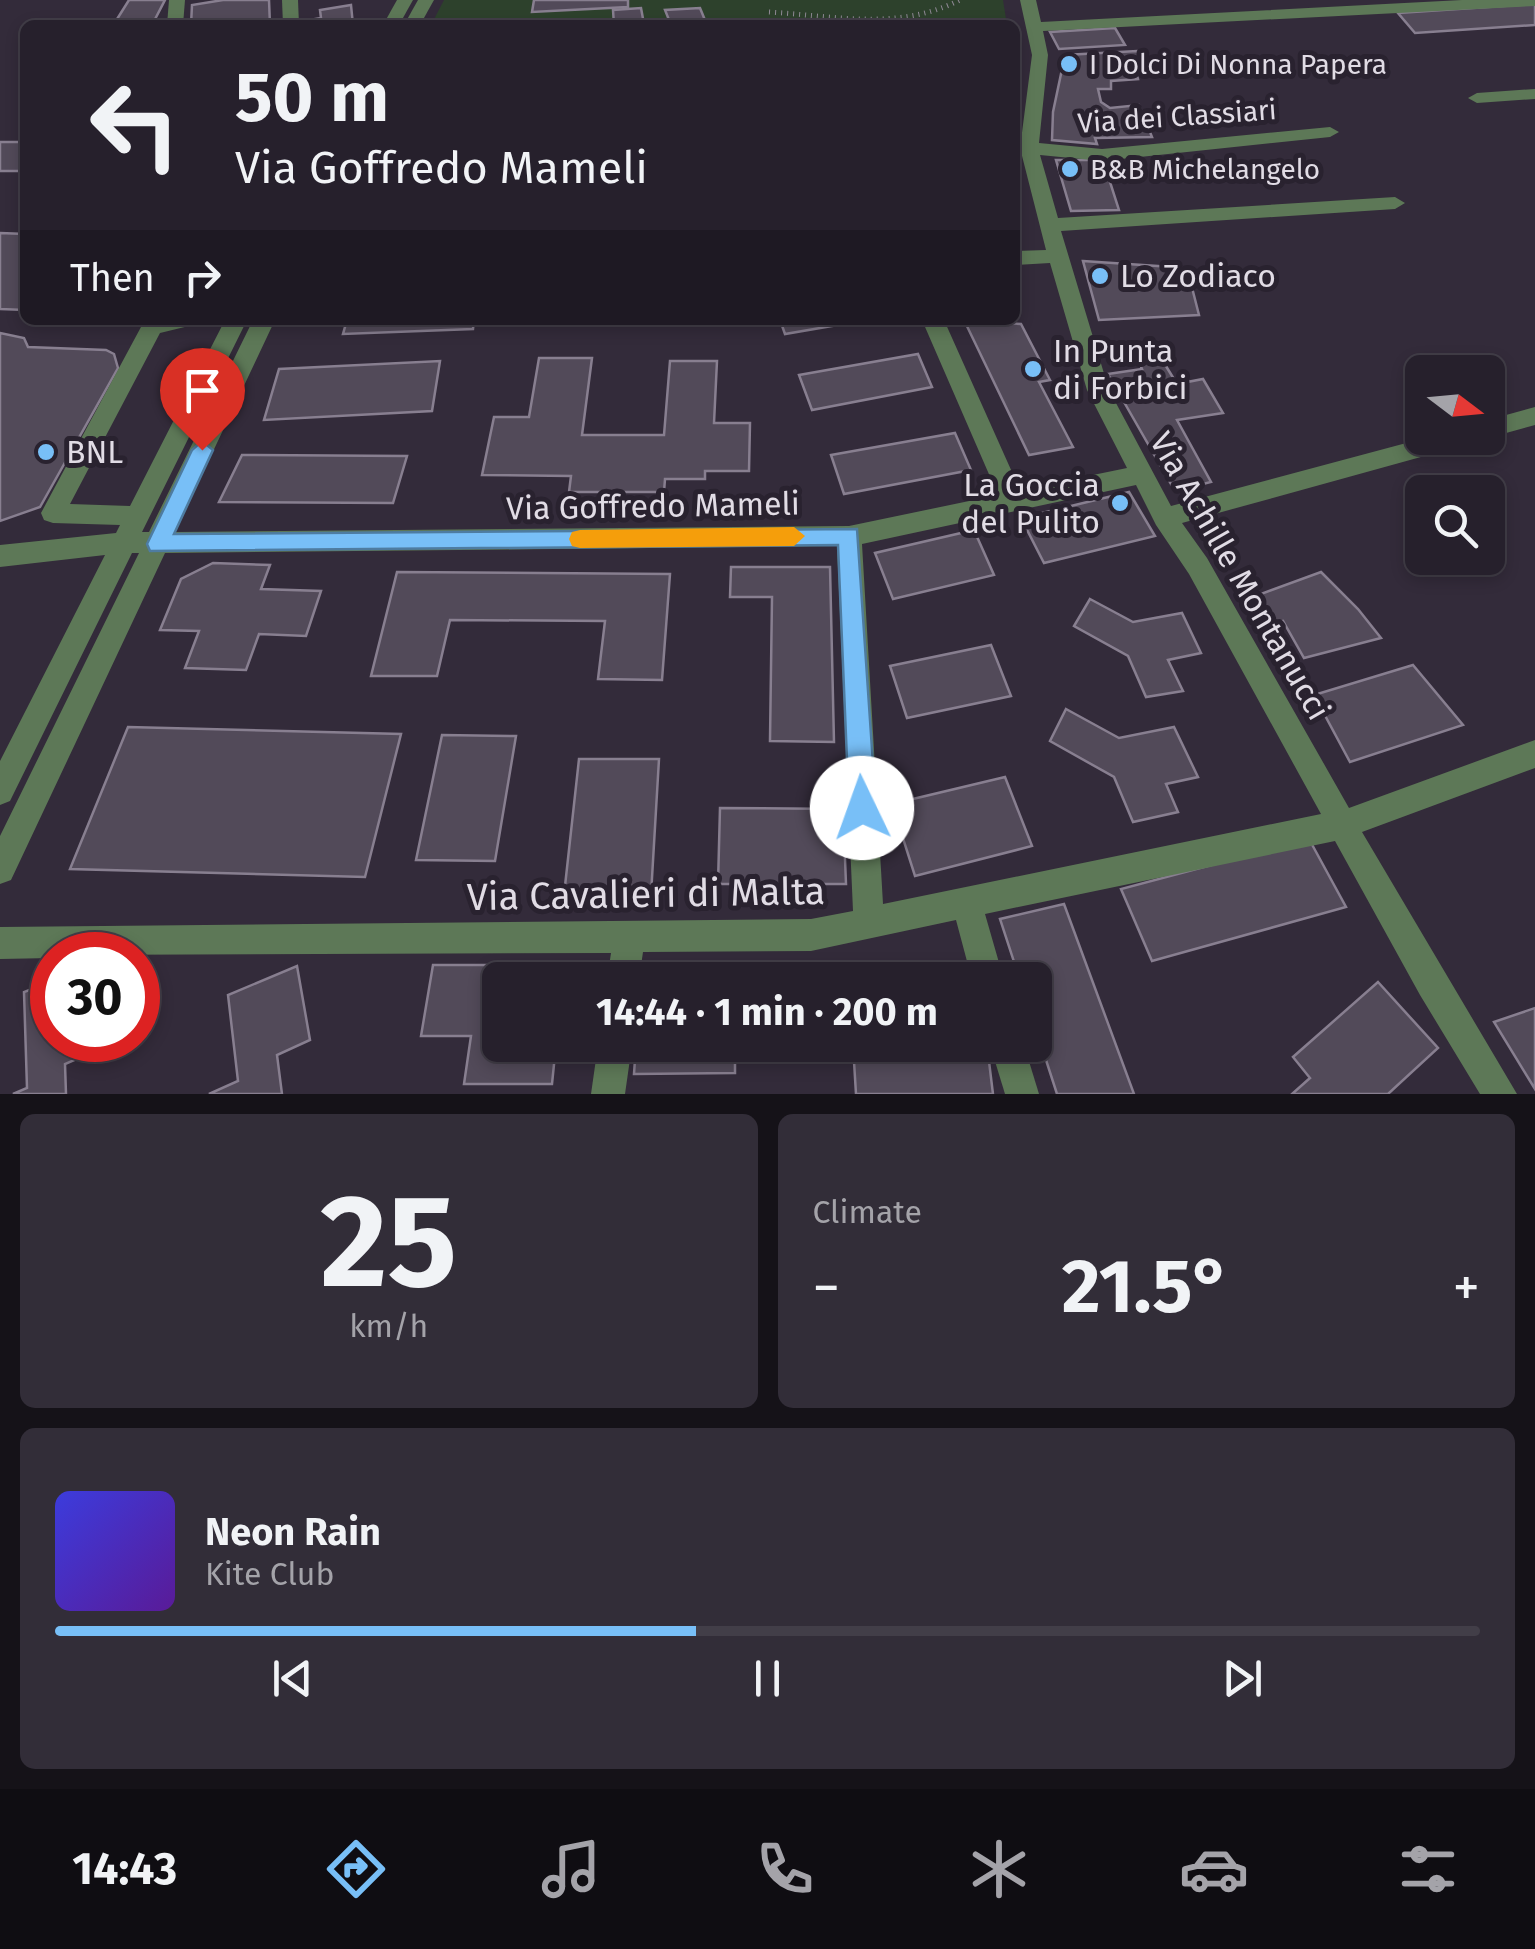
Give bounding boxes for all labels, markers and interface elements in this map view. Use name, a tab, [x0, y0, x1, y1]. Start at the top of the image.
place label: I Dolci Di Nonna Papera	[1089, 48, 1387, 81]
marker: I Dolci Di Nonna Papera	[1058, 53, 1080, 75]
text: 50 m	[235, 56, 389, 140]
icon: left	[70, 60, 200, 190]
street label: Via dei Classiari	[1076, 93, 1278, 140]
text: Via Goffredo Mameli	[235, 141, 648, 195]
place label: B&B Michelangelo	[1090, 153, 1320, 186]
marker: B&B Michelangelo	[1059, 158, 1081, 180]
icon: right	[175, 250, 230, 305]
text: Then	[70, 255, 155, 301]
place label: Lo Zodiaco	[1120, 257, 1276, 295]
marker: Lo Zodiaco	[1089, 265, 1111, 287]
place label: In Punta di Forbici	[1053, 332, 1188, 407]
pin	[160, 348, 245, 451]
north arrow	[1405, 355, 1505, 455]
map controls	[1405, 355, 1505, 575]
marker: In Punta di Forbici	[1022, 358, 1044, 380]
icon: arrive	[175, 363, 230, 418]
street label: Via Achille Montanucci	[1142, 425, 1338, 727]
place label: BNL	[66, 433, 123, 471]
marker: BNL	[35, 441, 57, 463]
place label: La Goccia del Pulito	[961, 466, 1100, 541]
button: search	[1405, 475, 1505, 575]
street label: Via Goffredo Mameli	[506, 484, 800, 528]
marker: La Goccia del Pulito	[1109, 492, 1131, 514]
position arrow	[810, 756, 914, 860]
street label: Via Cavalieri di Malta	[466, 868, 826, 920]
speed limit sign: 30	[30, 932, 160, 1062]
text: 14:44 · 1 min · 200 m	[596, 989, 938, 1035]
text: 25	[320, 1164, 457, 1320]
text: Climate	[813, 1193, 922, 1231]
text: 21.5°	[1062, 1242, 1231, 1332]
text: −	[813, 1255, 840, 1321]
text: +	[1453, 1255, 1480, 1321]
text: km/h	[349, 1307, 428, 1345]
text: Neon Rain	[205, 1509, 381, 1555]
text: Kite Club	[205, 1555, 334, 1593]
icon: previous	[265, 1651, 320, 1706]
icon: pause	[740, 1651, 795, 1706]
icon: next	[1215, 1651, 1270, 1706]
icon: directions	[321, 1834, 391, 1904]
icon: music	[536, 1834, 606, 1904]
icon: phone	[750, 1834, 820, 1904]
icon: climate	[964, 1834, 1034, 1904]
icon: car	[1179, 1834, 1249, 1904]
icon: filters	[1393, 1834, 1463, 1904]
text: 14:43	[72, 1842, 177, 1896]

